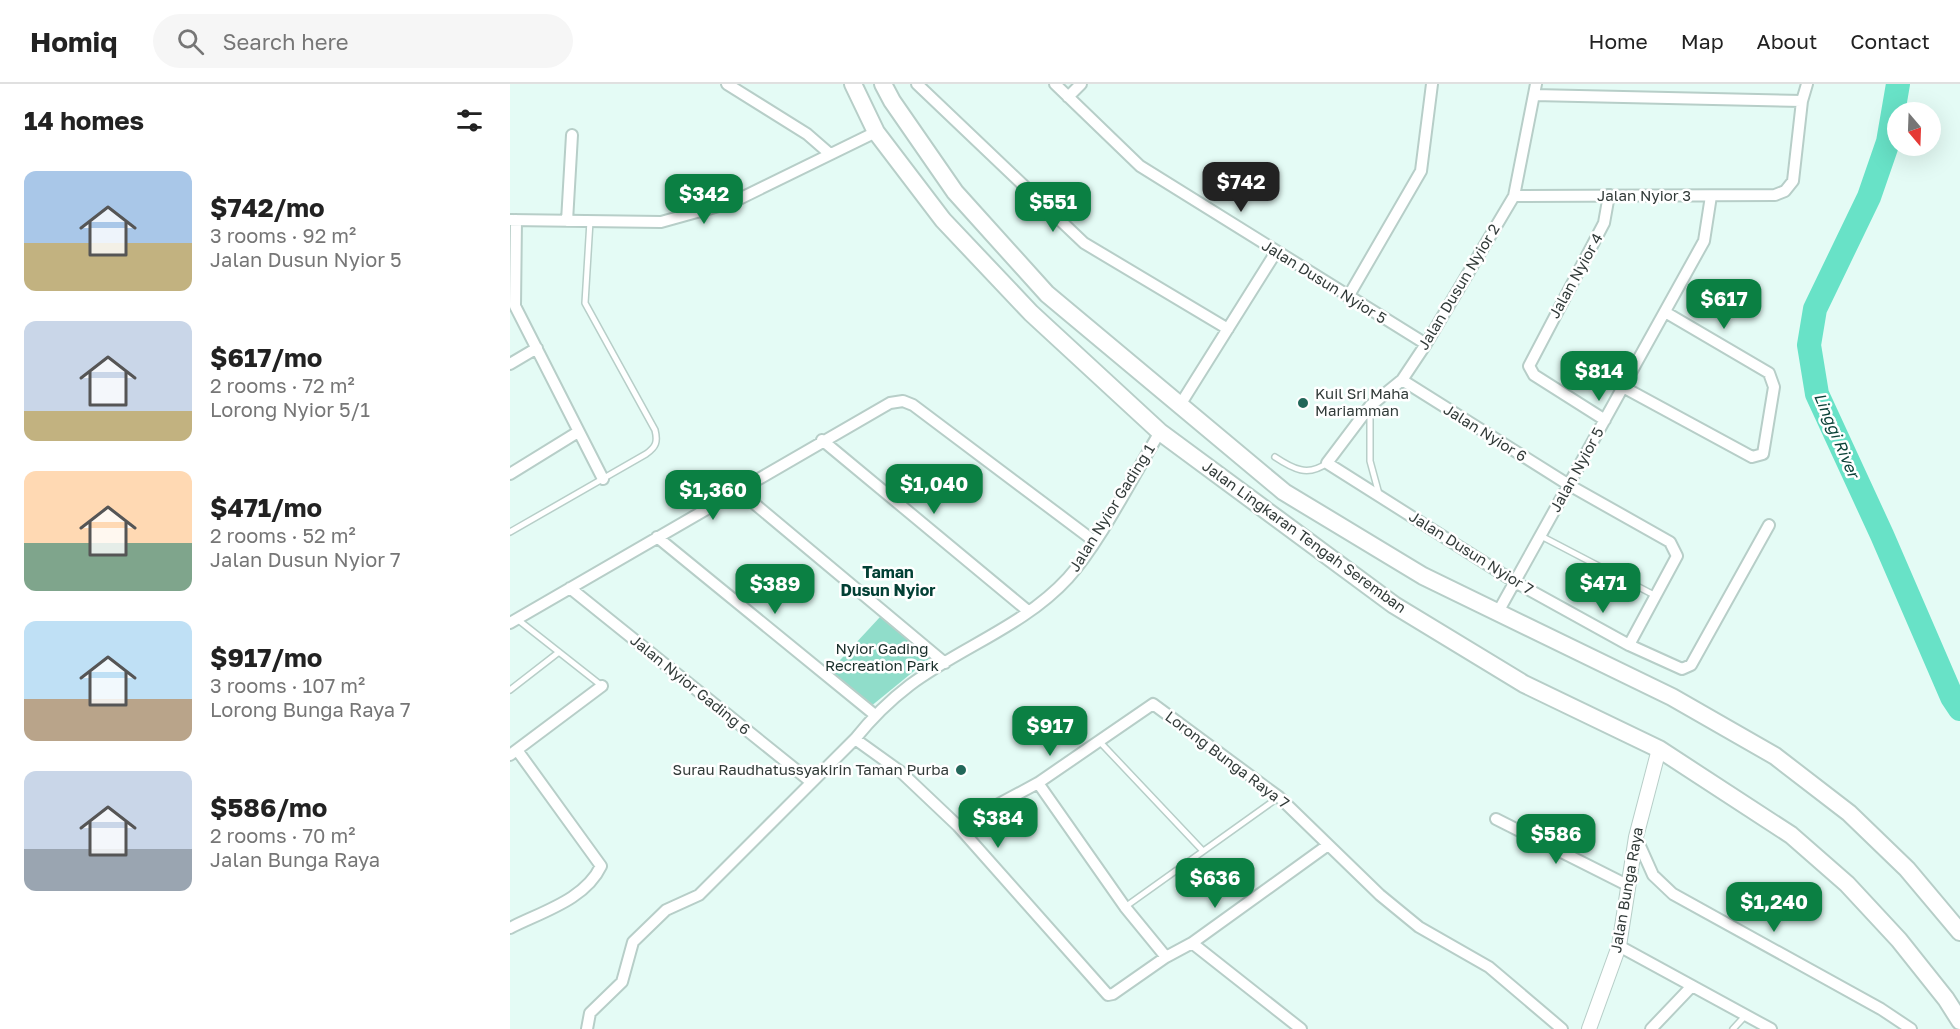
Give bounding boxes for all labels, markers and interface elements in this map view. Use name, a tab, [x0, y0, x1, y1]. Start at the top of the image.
search box	[153, 14, 573, 68]
text: Homiq	[30, 25, 117, 58]
icon: search	[174, 25, 207, 58]
text: Search here	[222, 28, 349, 55]
text: Home	[1588, 28, 1648, 54]
text: Map	[1681, 28, 1724, 54]
text: About	[1757, 28, 1817, 54]
text: Contact	[1850, 28, 1930, 54]
north arrow	[1887, 102, 1941, 156]
map controls	[1887, 102, 1941, 156]
icon: filters	[453, 104, 486, 137]
text: 14 homes	[24, 105, 144, 136]
pin: $742	[1205, 162, 1277, 213]
text: $742	[1217, 169, 1266, 193]
pin: $342	[668, 174, 740, 225]
text: $342	[679, 181, 729, 205]
pin: $551	[1017, 182, 1089, 233]
street label: Jalan Nyior 3	[1597, 186, 1691, 204]
text: $551	[1029, 189, 1077, 213]
text: $742/mo	[210, 192, 325, 223]
icon: home	[72, 195, 144, 267]
street label: Jalan Dusun Nyior 2	[1413, 220, 1503, 353]
text: 3 rooms · 92 m²	[210, 223, 356, 247]
street label: Jalan Nyior 4	[1544, 230, 1606, 321]
street label: Jalan Dusun Nyior 5	[1259, 235, 1390, 327]
text: Jalan Dusun Nyior 5	[210, 247, 402, 271]
pin: $617	[1688, 279, 1760, 330]
text: $617	[1700, 286, 1748, 310]
text: $617/mo	[210, 342, 322, 373]
icon: home	[72, 345, 144, 417]
pin: $814	[1563, 351, 1635, 402]
text: $814	[1575, 358, 1624, 382]
text: 2 rooms · 72 m²	[210, 373, 355, 397]
place label: Kuil Sri Maha Mariamman	[1315, 384, 1409, 419]
water label: Linggi River	[1810, 389, 1865, 483]
marker: Kuil Sri Maha Mariamman	[1296, 396, 1310, 410]
text: Lorong Nyior 5/1	[210, 397, 370, 421]
street label: Jalan Nyior 6	[1441, 399, 1530, 465]
street label: Jalan Nyior 5	[1545, 424, 1607, 515]
street label: Jalan Nyior Gading 1	[1065, 440, 1158, 575]
street label: Jalan Lingkaran Tengah Seremban	[1199, 456, 1410, 616]
pin: $1,040	[885, 464, 983, 515]
pin: $1,360	[664, 470, 762, 521]
text: $1,040	[900, 471, 968, 495]
text: $1,360	[679, 477, 747, 501]
text: $471/mo	[210, 492, 322, 523]
icon: home	[72, 495, 144, 567]
street label: Jalan Dusun Nyior 7	[1406, 507, 1537, 598]
text: 2 rooms · 52 m²	[210, 523, 356, 547]
text: Jalan Dusun Nyior 7	[210, 547, 401, 571]
district label: Taman Dusun Nyior	[840, 562, 936, 600]
pin: $471	[1567, 563, 1639, 614]
pin: $389	[739, 564, 811, 615]
text: $471	[1579, 570, 1627, 594]
text: $389	[749, 571, 801, 595]
street label: Jalan Nyior Gading 6	[627, 630, 754, 738]
park label: Nyior Gading Recreation Park	[825, 639, 940, 674]
text: $917/mo	[210, 642, 322, 673]
icon: home	[72, 645, 144, 717]
text: 3 rooms · 107 m²	[210, 673, 365, 697]
text: Lorong Bunga Raya 7	[210, 697, 411, 721]
pin: $917	[1014, 706, 1086, 757]
street label: Lorong Bunga Raya 7	[1162, 707, 1293, 812]
text: $917	[1026, 713, 1074, 737]
place label: Surau Raudhatussyakirin Taman Purba	[673, 760, 949, 778]
marker: Surau Raudhatussyakirin Taman Purba	[954, 763, 968, 777]
text: $586/mo	[210, 792, 327, 823]
icon: home	[72, 795, 144, 867]
pin: $384	[962, 798, 1034, 849]
text: $384	[973, 805, 1023, 829]
pin: $586	[1520, 814, 1592, 865]
text: $586	[1530, 821, 1582, 845]
text: 2 rooms · 70 m²	[210, 823, 355, 847]
street label: Jalan Bunga Raya	[1606, 825, 1646, 954]
text: Jalan Bunga Raya	[210, 847, 380, 871]
pin: $636	[1179, 858, 1251, 909]
text: $636	[1190, 865, 1241, 889]
pin: $1,240	[1725, 882, 1823, 933]
text: $1,240	[1740, 889, 1808, 913]

